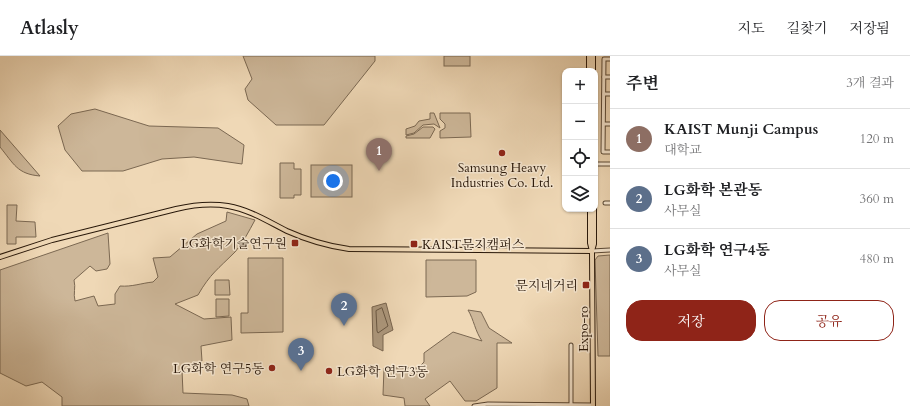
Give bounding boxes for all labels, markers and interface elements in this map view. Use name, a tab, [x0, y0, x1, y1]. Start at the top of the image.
text: Atlasly	[20, 15, 79, 41]
text: 지도	[738, 19, 765, 38]
text: 길찾기	[787, 19, 827, 38]
text: 저장됨	[849, 19, 890, 38]
map controls	[562, 68, 598, 212]
button: +	[562, 68, 598, 104]
text: 주변	[626, 72, 659, 95]
text: 3개 결과	[846, 74, 894, 92]
button: −	[562, 104, 598, 140]
text: KAIST Munji Campus	[664, 119, 818, 139]
text: 1	[636, 130, 642, 148]
text: 120 m	[860, 130, 894, 148]
pin: 1	[366, 138, 392, 171]
button: locate	[562, 140, 598, 176]
text: 대학교	[664, 141, 702, 159]
marker: Samsung Heavy Industries Co. Ltd.	[497, 148, 507, 158]
place label: Samsung Heavy Industries Co. Ltd.	[451, 159, 553, 192]
your location	[323, 171, 343, 191]
button: layers	[562, 176, 598, 212]
text: LG화학 본관동	[664, 180, 762, 200]
text: 2	[636, 190, 642, 208]
text: 360 m	[860, 190, 894, 208]
text: 사무실	[664, 202, 702, 220]
place label: LG화학기술연구원	[181, 235, 287, 253]
place label: KAIST문지캠퍼스	[422, 236, 525, 254]
marker: LG화학기술연구원	[290, 238, 300, 248]
marker: KAIST문지캠퍼스	[409, 239, 419, 249]
text: LG화학 연구4동	[664, 240, 770, 260]
text: 3	[636, 250, 642, 268]
text: 480 m	[860, 250, 894, 268]
text: 사무실	[664, 262, 702, 280]
place label: 문지네거리	[515, 277, 578, 295]
marker: 문지네거리	[581, 280, 591, 290]
pin: 2	[331, 293, 357, 326]
button: 저장	[626, 300, 756, 341]
button: 공유	[764, 300, 894, 341]
street label: Expo-ro	[575, 306, 593, 352]
pin: 3	[288, 338, 314, 371]
place label: LG화학 연구5동	[173, 360, 264, 378]
marker: LG화학 연구5동	[267, 363, 277, 373]
place label: LG화학 연구3동	[337, 363, 429, 381]
marker: LG화학 연구3동	[324, 366, 334, 376]

